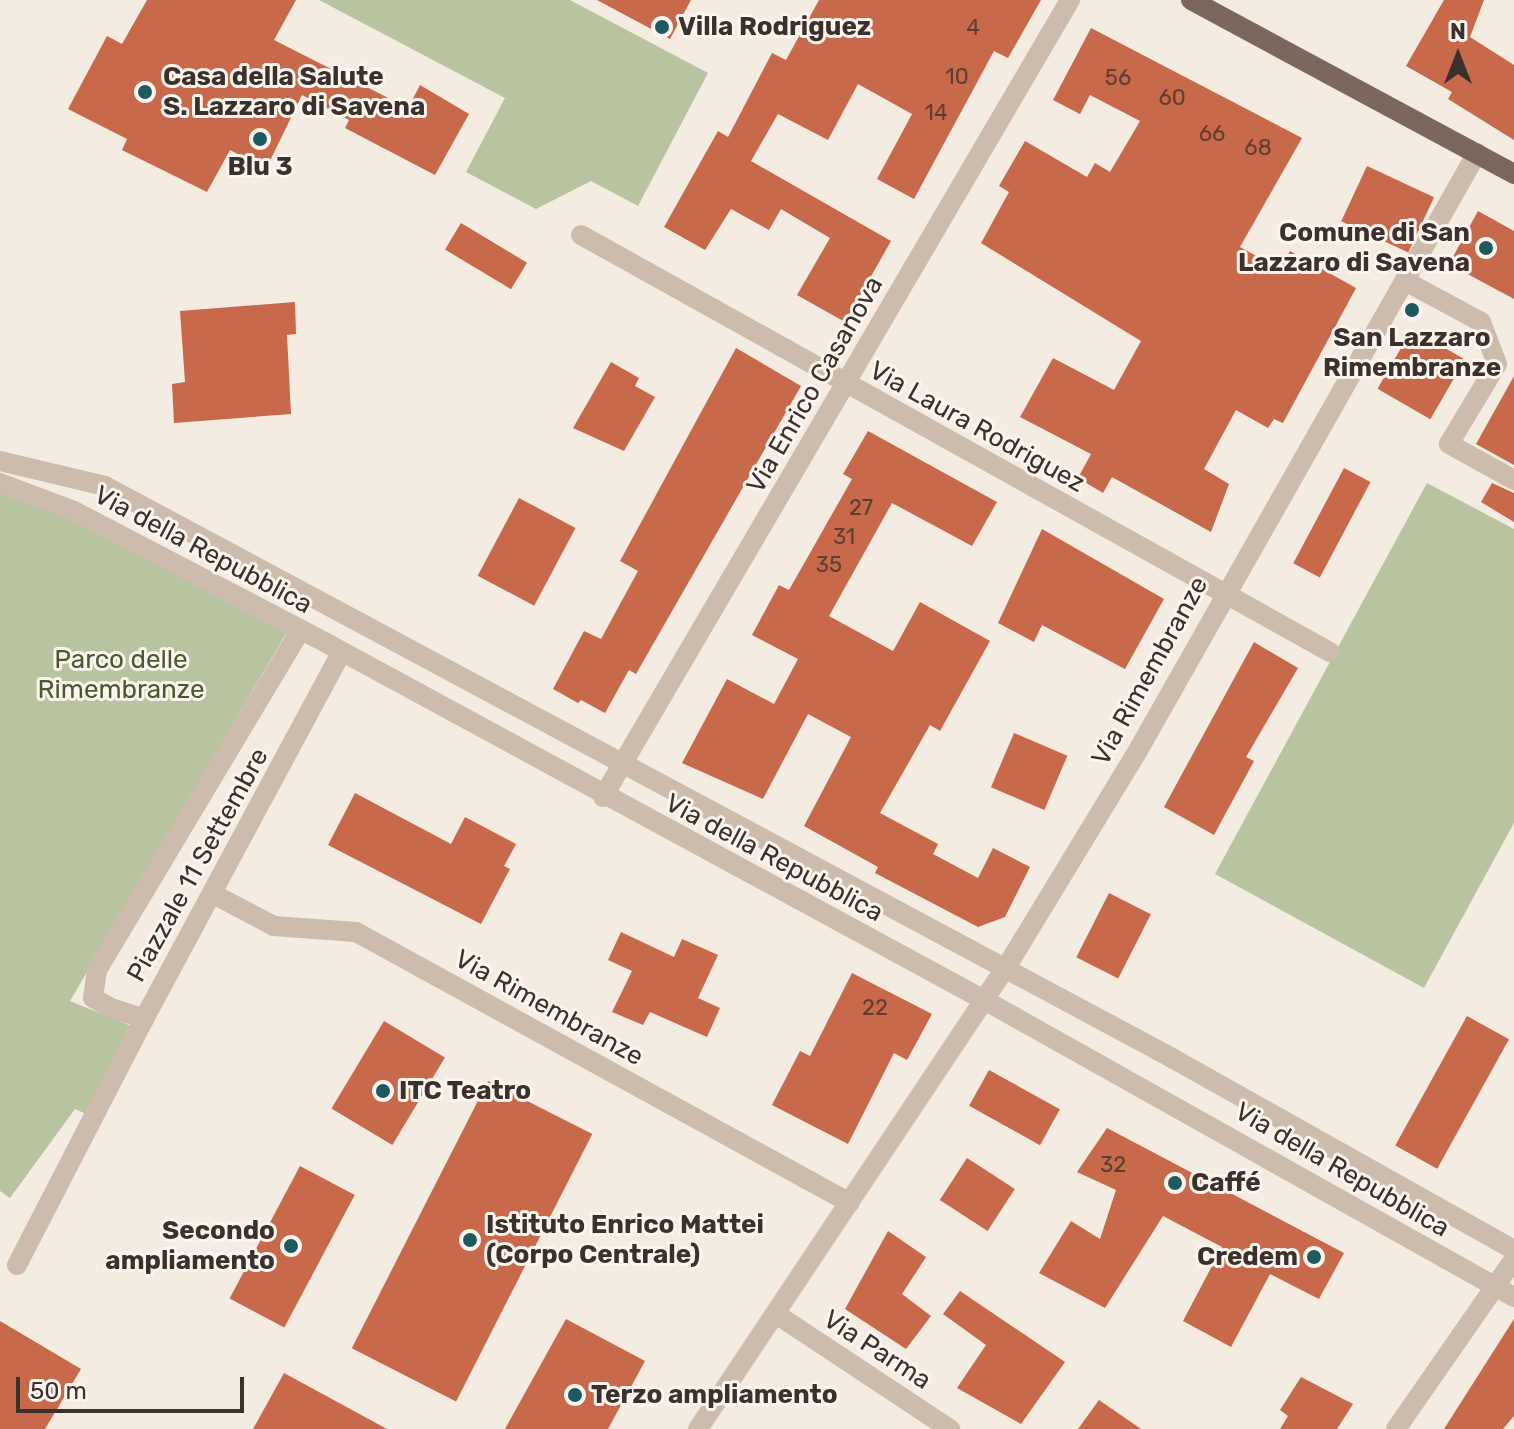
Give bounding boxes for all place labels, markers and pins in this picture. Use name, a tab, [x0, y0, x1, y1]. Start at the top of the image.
place label: Villa Rodriguez	[678, 11, 871, 43]
marker: Villa Rodriguez	[653, 18, 671, 36]
place label: Casa della Salute S. Lazzaro di Savena	[163, 61, 425, 122]
marker: Casa della Salute S. Lazzaro di Savena	[134, 81, 156, 103]
marker: Blu 3	[251, 130, 269, 148]
place label: Blu 3	[227, 151, 293, 183]
place label: Comune di San Lazzaro di Savena	[1238, 217, 1470, 278]
marker: Comune di San Lazzaro di Savena	[1477, 239, 1495, 257]
marker: San Lazzaro Rimembranze	[1403, 301, 1421, 319]
place label: San Lazzaro Rimembranze	[1323, 322, 1501, 384]
place label: ITC Teatro	[399, 1075, 532, 1107]
marker: ITC Teatro	[374, 1082, 392, 1100]
place label: Caffé	[1191, 1167, 1261, 1199]
marker: Caffé	[1166, 1174, 1184, 1192]
place label: Istituto Enrico Mattei (Corpo Centrale)	[486, 1209, 764, 1270]
place label: Secondo ampliamento	[105, 1215, 275, 1276]
marker: Istituto Enrico Mattei (Corpo Centrale)	[461, 1231, 479, 1249]
marker: Secondo ampliamento	[282, 1237, 300, 1255]
place label: Credem	[1197, 1241, 1298, 1273]
marker: Credem	[1305, 1248, 1323, 1266]
place label: Terzo ampliamento	[591, 1379, 838, 1411]
marker: Terzo ampliamento	[566, 1386, 584, 1404]

